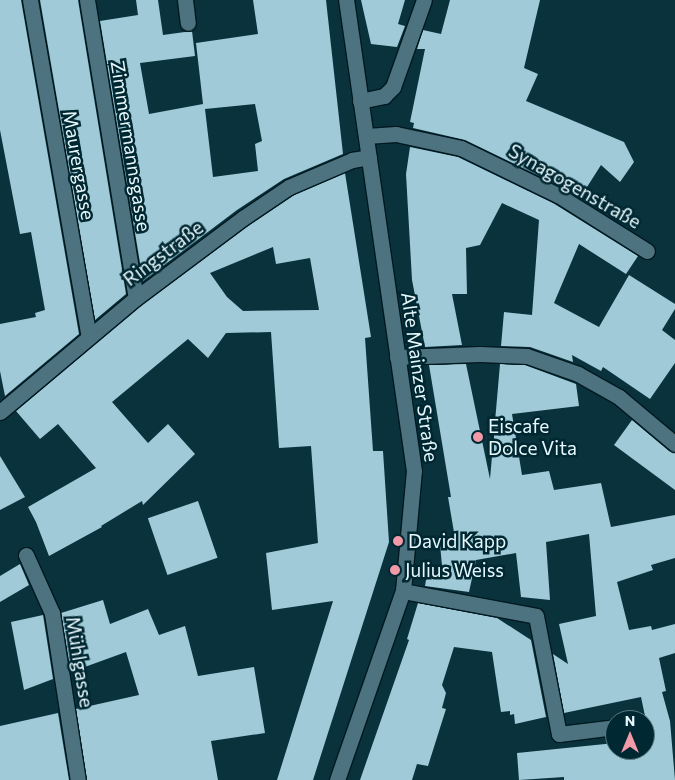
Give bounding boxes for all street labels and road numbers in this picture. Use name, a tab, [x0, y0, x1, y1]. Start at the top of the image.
street label: Zimmermannsgasse	[106, 59, 156, 233]
street label: Maurergasse	[58, 108, 100, 222]
street label: Synagogenstraße	[505, 139, 645, 233]
street label: Ringstraße	[119, 216, 207, 290]
street label: Alte Mainzer Straße	[397, 291, 443, 463]
street label: Mühlgasse	[62, 615, 98, 709]

